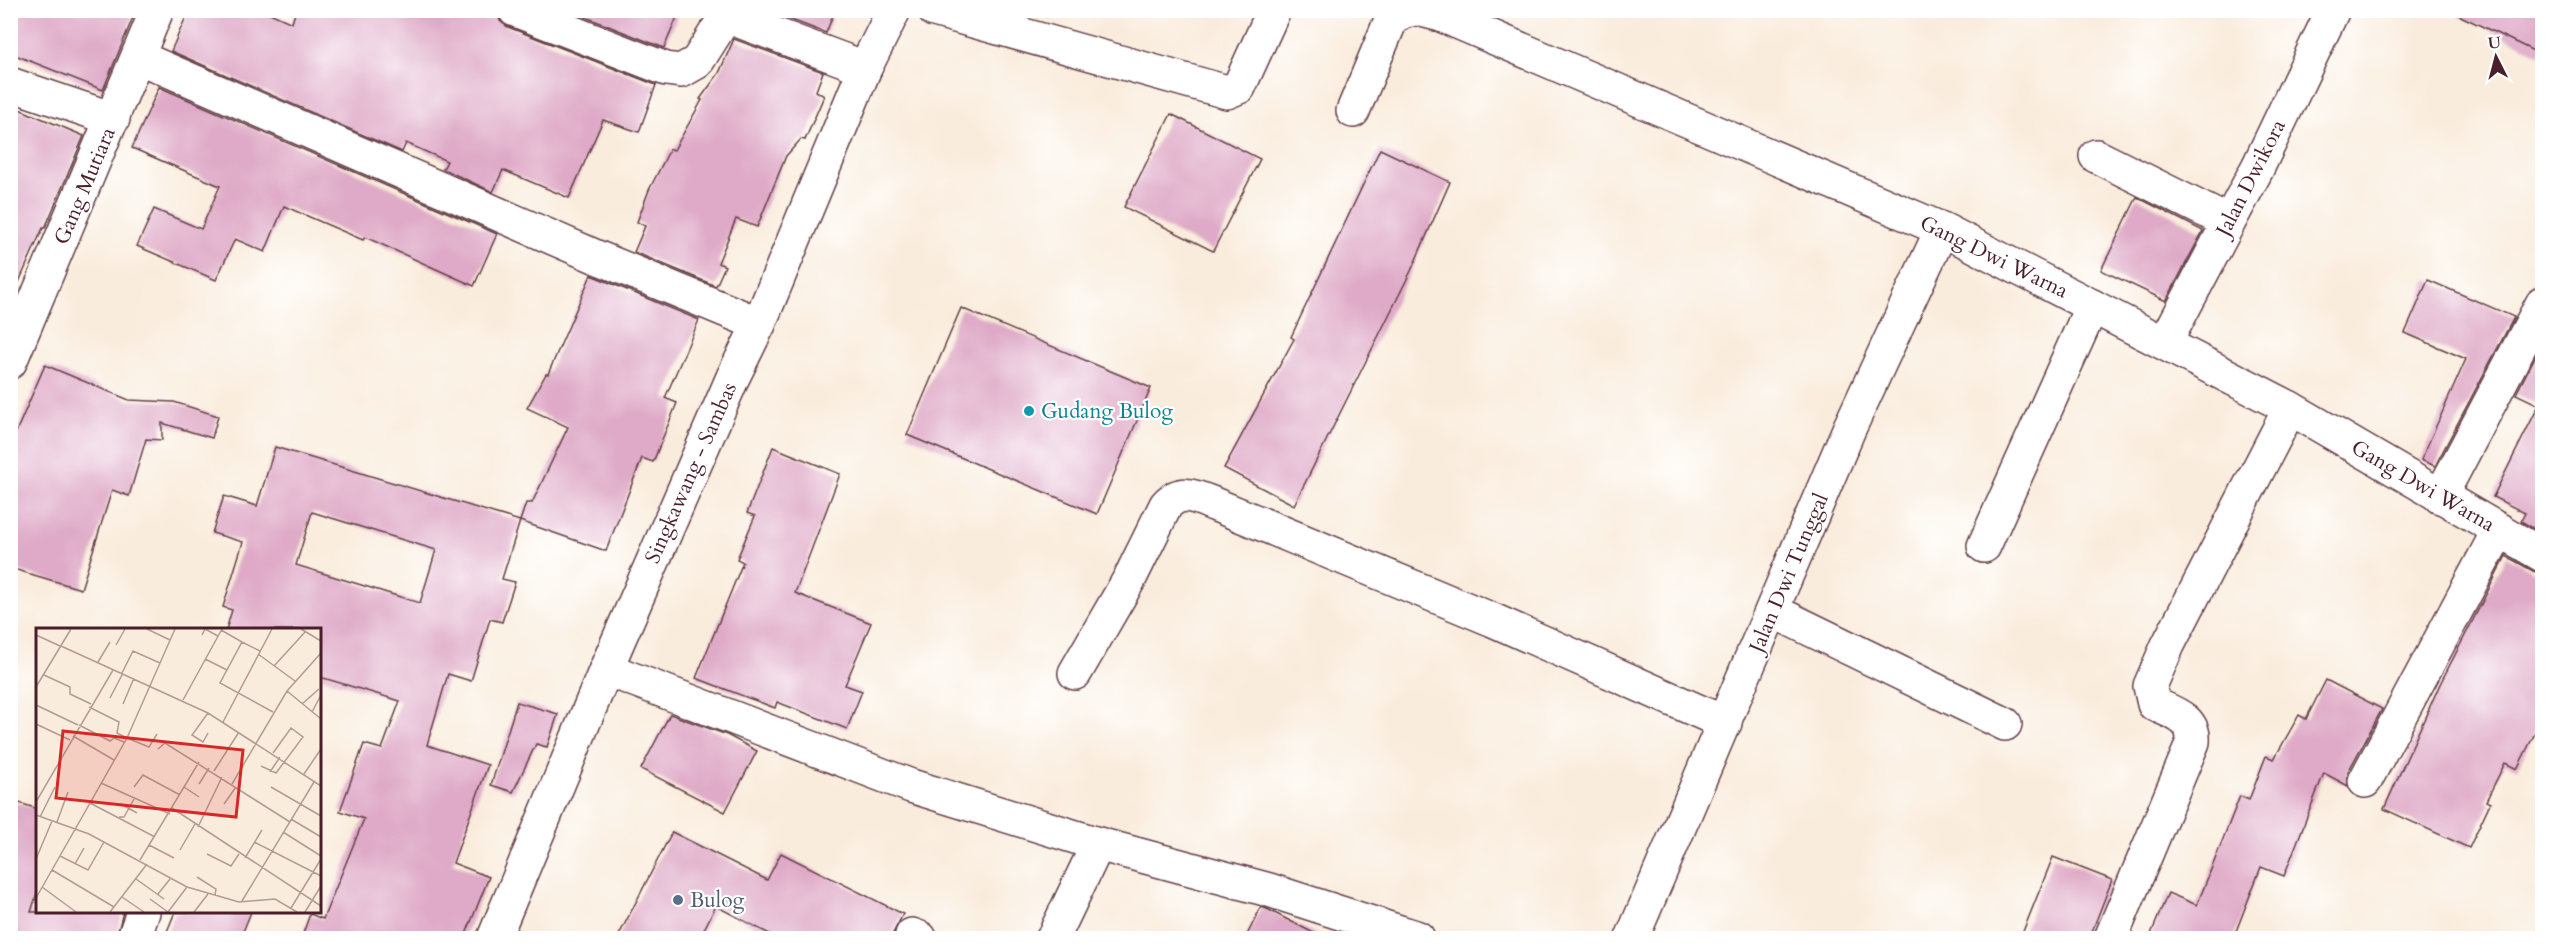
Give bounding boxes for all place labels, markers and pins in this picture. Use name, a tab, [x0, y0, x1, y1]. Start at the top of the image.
place label: Gudang Bulog	[1041, 397, 1173, 426]
marker: Gudang Bulog	[1022, 404, 1036, 418]
place label: Bulog	[690, 886, 744, 915]
marker: Bulog	[671, 893, 685, 907]

